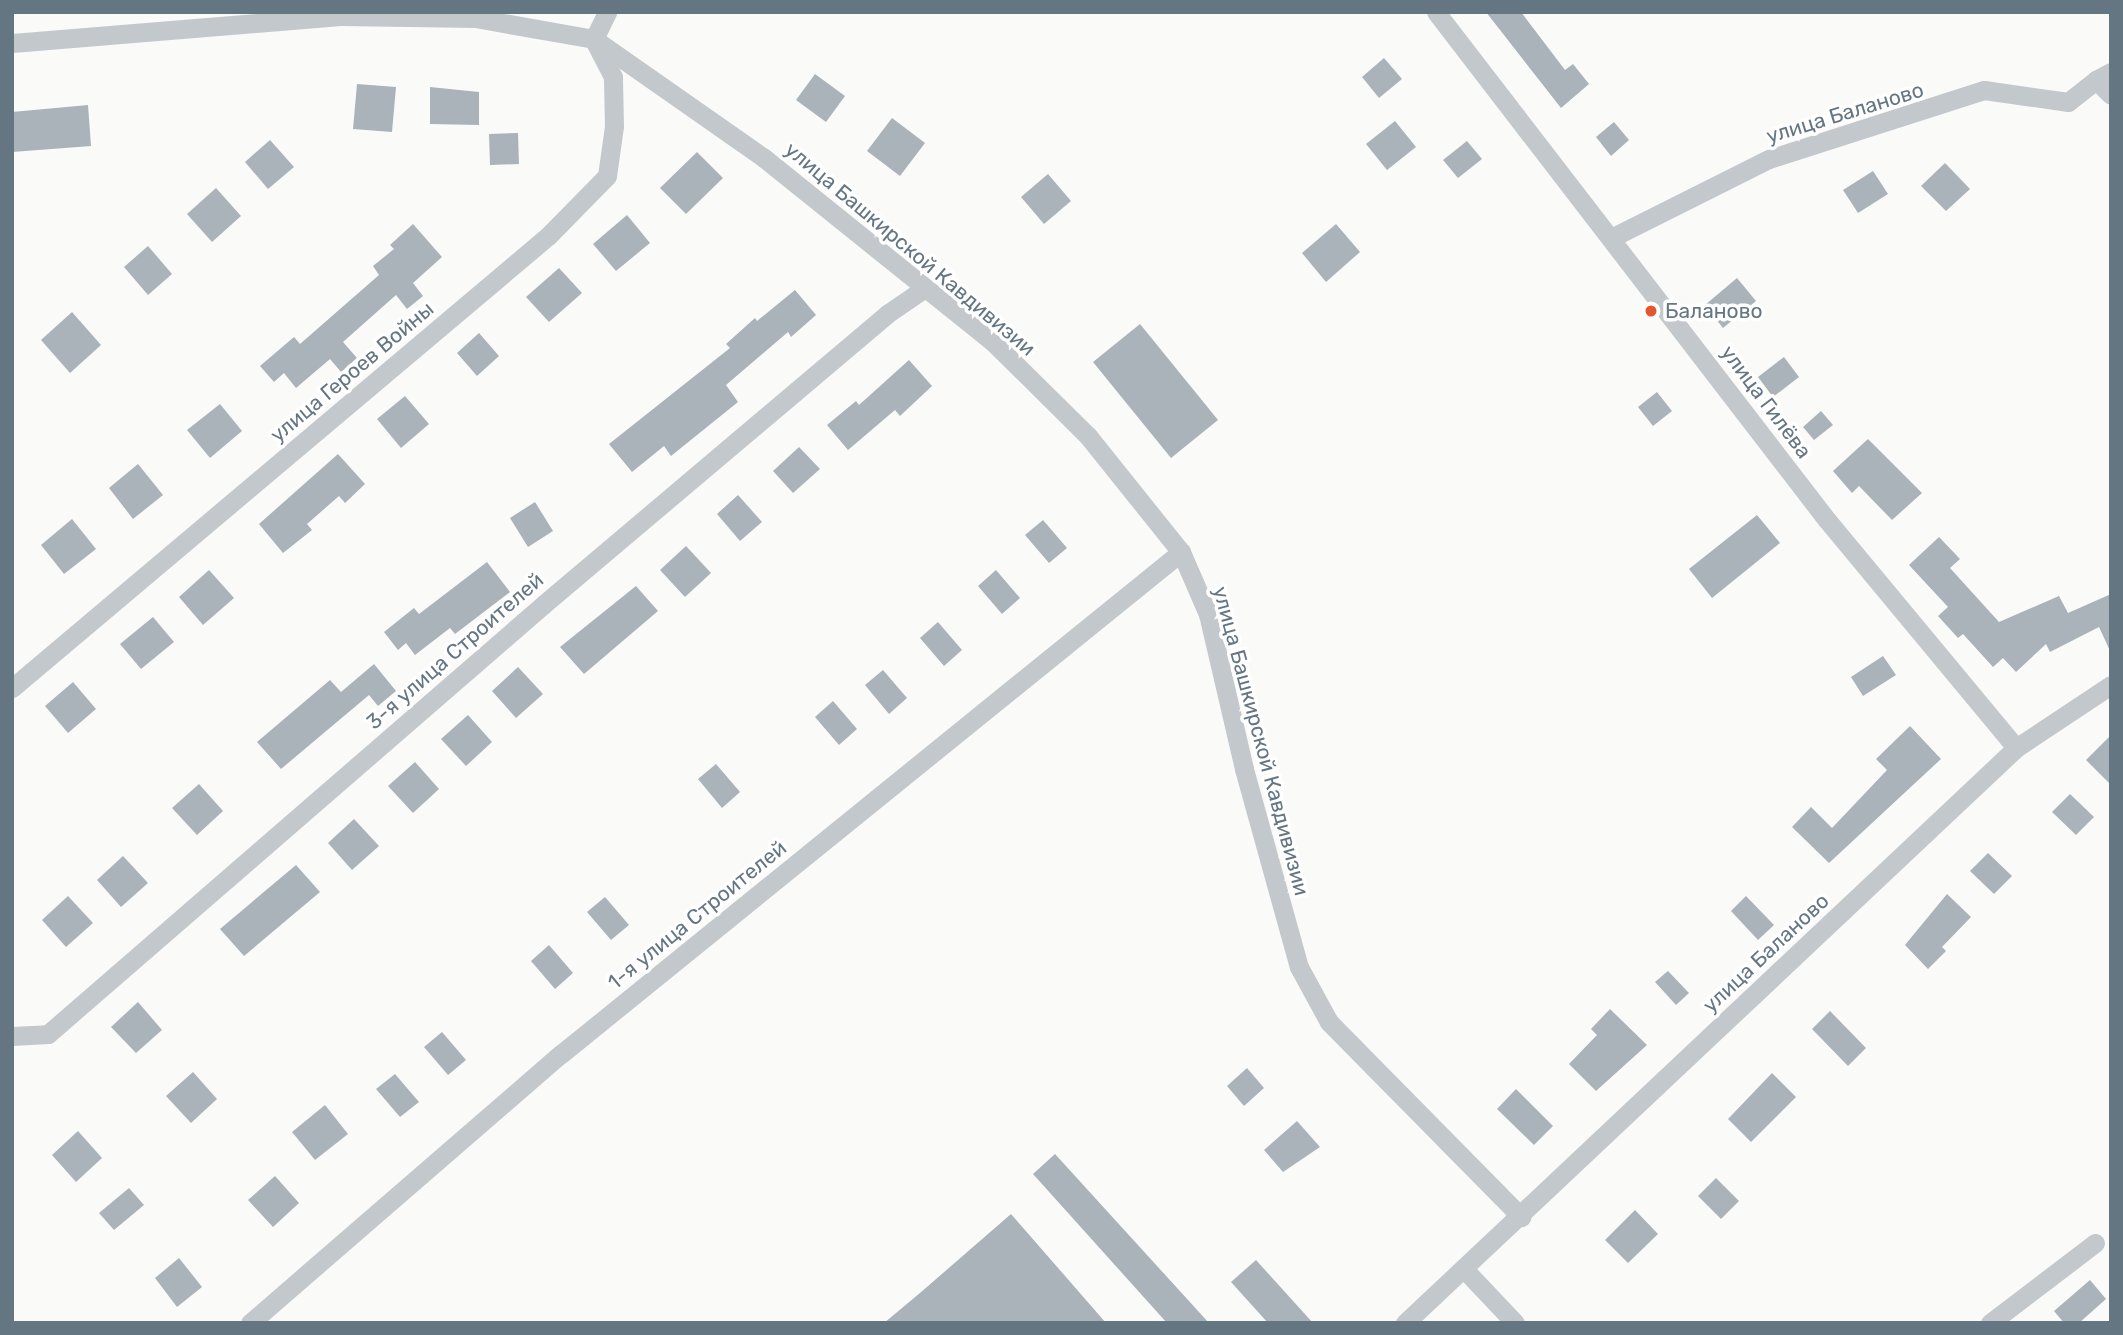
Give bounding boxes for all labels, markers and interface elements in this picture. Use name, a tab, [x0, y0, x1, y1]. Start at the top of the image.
street label: улица Баланово	[1763, 77, 1927, 149]
street label: улица Башкирской Кавдивизии	[780, 137, 1040, 361]
street label: улица Героев Войны	[265, 296, 439, 448]
place label: Баланово	[1665, 298, 1762, 324]
marker: Баланово	[1643, 303, 1659, 319]
street label: улица Гилёва	[1715, 341, 1817, 463]
street label: 3-я улица Строителей	[361, 567, 549, 735]
street label: улица Башкирской Кавдивизии	[1208, 584, 1314, 898]
street label: 1-я улица Строителей	[603, 835, 791, 995]
street label: улица Баланово	[1698, 888, 1834, 1018]

